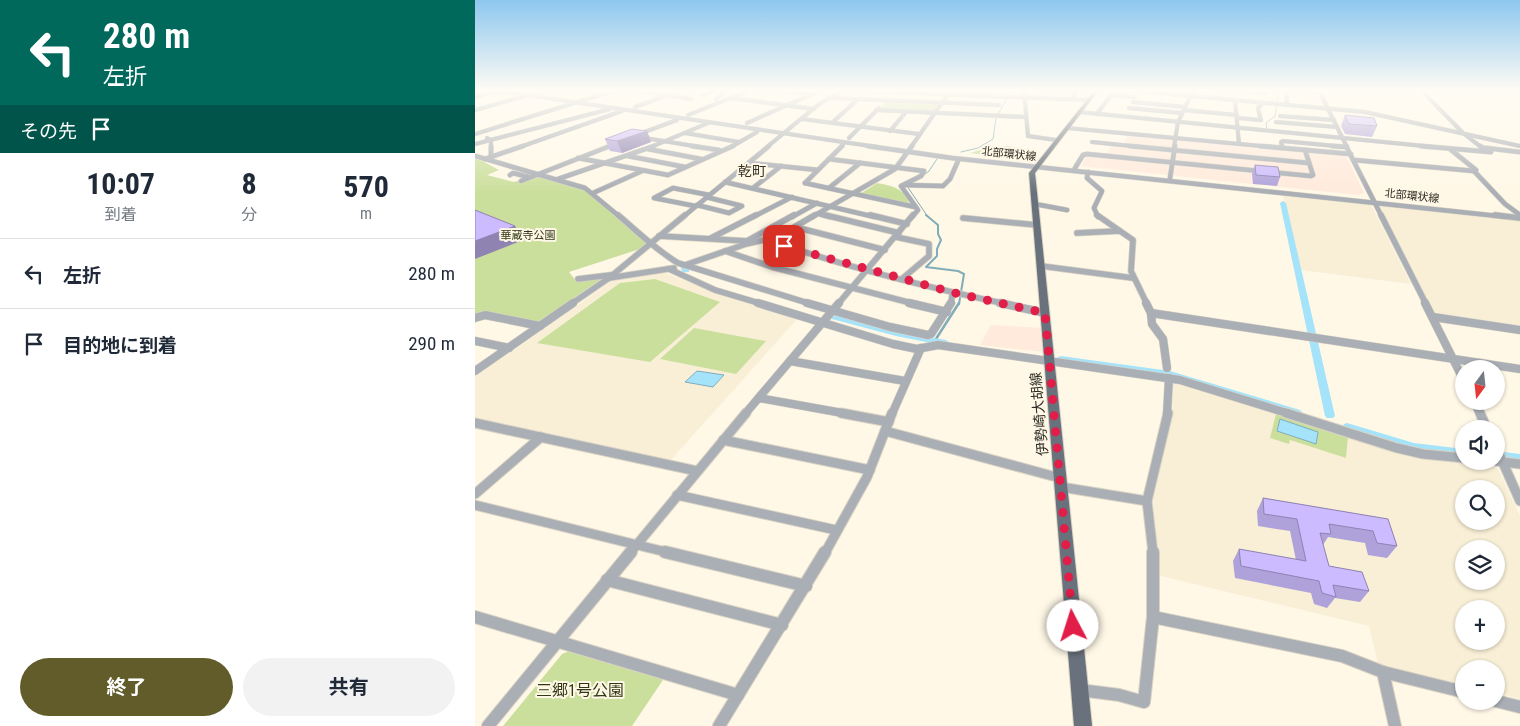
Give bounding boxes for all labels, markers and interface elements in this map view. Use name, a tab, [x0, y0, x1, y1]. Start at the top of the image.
text: 280 m	[103, 16, 190, 57]
icon: left	[20, 20, 85, 85]
text: 左折	[103, 64, 147, 89]
icon: arrive	[87, 115, 115, 143]
text: その先	[20, 120, 77, 143]
street label: 北部環状線	[981, 145, 1037, 163]
district label: 乾町	[738, 163, 766, 179]
text: 10:07	[86, 166, 155, 201]
text: 8	[242, 166, 257, 201]
text: 570	[343, 169, 389, 204]
street label: 北部環状線	[1384, 187, 1440, 205]
text: m	[360, 204, 372, 223]
text: 到着	[105, 205, 137, 224]
text: 分	[241, 205, 257, 224]
pin	[763, 225, 805, 267]
park label: 華蔵寺公園	[501, 229, 556, 242]
icon: arrive	[770, 232, 798, 260]
icon: left	[20, 260, 48, 288]
text: 280 m	[408, 262, 455, 285]
text: 左折	[63, 264, 101, 287]
icon: arrive	[20, 330, 48, 358]
text: 290 m	[408, 332, 455, 355]
text: 目的地に到着	[63, 334, 177, 357]
north arrow	[1455, 360, 1505, 410]
map controls	[1455, 360, 1505, 710]
street label: 伊勢崎大胡線	[1027, 371, 1051, 457]
button: sound	[1455, 420, 1505, 470]
button: search	[1455, 480, 1505, 530]
button: layers	[1455, 540, 1505, 590]
position arrow	[1046, 599, 1098, 651]
button: +	[1455, 600, 1505, 650]
button: 終了	[20, 658, 233, 716]
button: 共有	[243, 658, 455, 716]
button: −	[1455, 660, 1505, 710]
park label: 三郷1号公園	[536, 681, 624, 700]

